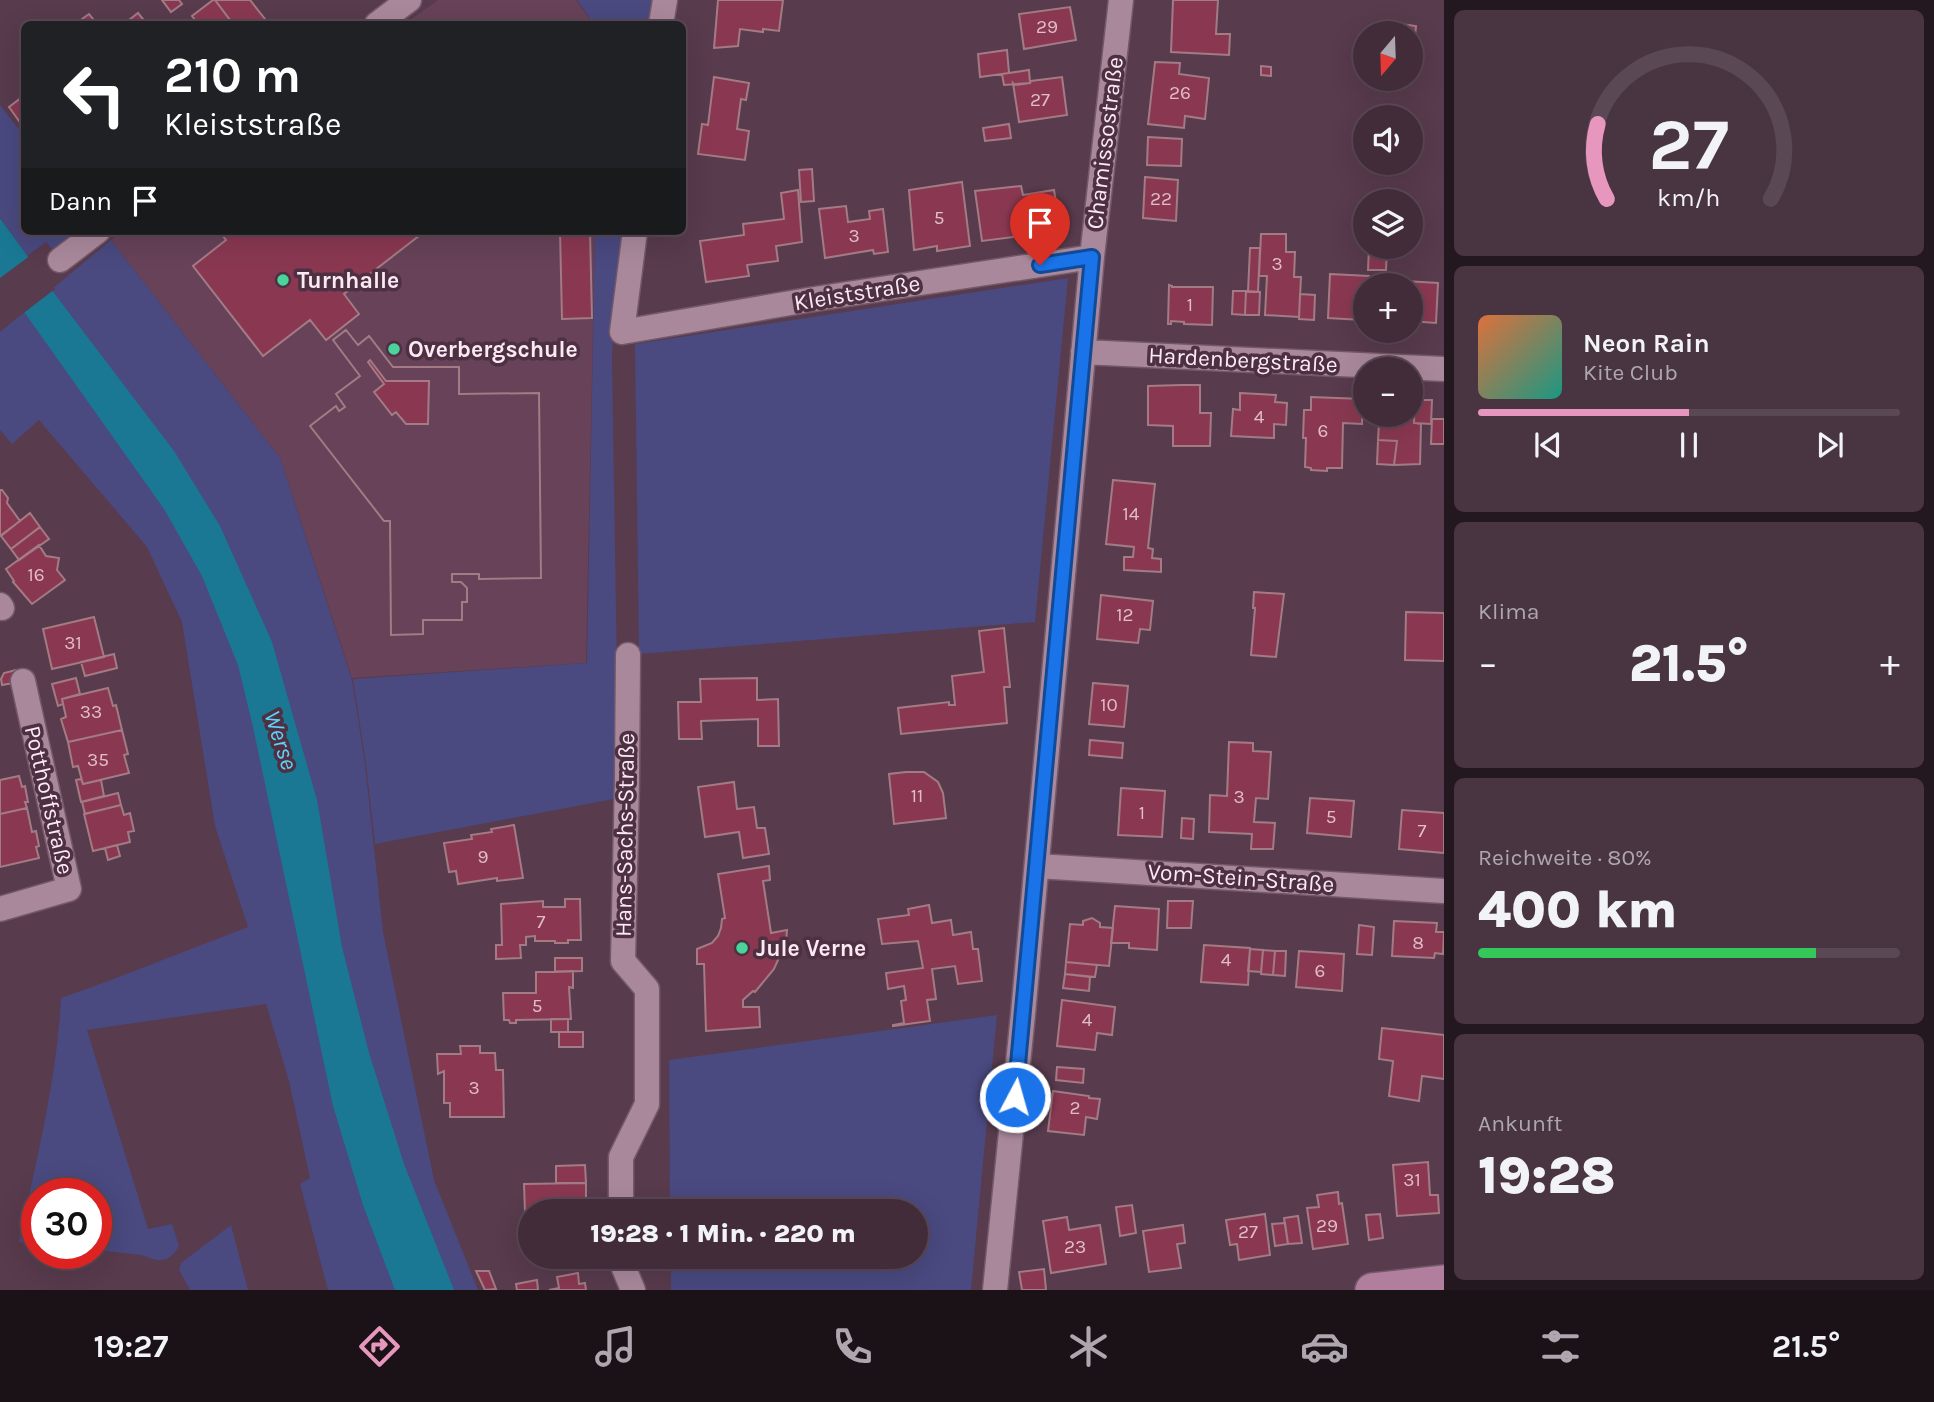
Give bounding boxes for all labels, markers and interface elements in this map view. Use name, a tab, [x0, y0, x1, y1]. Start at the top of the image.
house number: 29	[1036, 16, 1058, 38]
north arrow	[1353, 21, 1423, 91]
map controls	[1353, 21, 1423, 427]
text: 210 m	[164, 47, 301, 104]
icon: left	[49, 49, 140, 140]
street label: Chamissostraße	[1081, 55, 1129, 231]
house number: 26	[1169, 82, 1191, 104]
house number: 27	[1030, 89, 1050, 111]
text: 27	[1649, 102, 1729, 187]
button: sound	[1353, 105, 1423, 175]
text: Kleiststraße	[164, 106, 341, 143]
icon: arrive	[126, 182, 164, 220]
text: km/h	[1657, 183, 1721, 212]
text: Dann	[49, 186, 112, 217]
house number: 22	[1150, 188, 1172, 210]
button: layers	[1353, 189, 1423, 259]
pin	[1010, 193, 1070, 265]
icon: arrive	[1021, 204, 1059, 242]
house number: 5	[934, 207, 944, 229]
house number: 3	[848, 225, 860, 247]
house number: 3	[1271, 253, 1283, 275]
place label: Turnhalle	[297, 267, 399, 294]
street label: Kleiststraße	[792, 270, 922, 316]
marker: Turnhalle	[275, 272, 291, 288]
button: +	[1353, 273, 1423, 343]
house number: 1	[1187, 294, 1193, 316]
text: Neon Rain	[1583, 328, 1710, 359]
place label: Overbergschule	[408, 336, 578, 363]
marker: Overbergschule	[386, 341, 402, 357]
street label: Hardenbergstraße	[1148, 342, 1338, 378]
button: −	[1353, 357, 1423, 427]
text: Kite Club	[1583, 359, 1678, 386]
house number: 4	[1254, 406, 1265, 428]
house number: 6	[1318, 420, 1328, 442]
icon: previous	[1529, 426, 1567, 464]
icon: pause	[1670, 426, 1708, 464]
icon: next	[1811, 426, 1849, 464]
house number: 14	[1123, 503, 1140, 525]
house number: 16	[27, 564, 45, 586]
text: Klima	[1478, 598, 1539, 625]
house number: 12	[1116, 604, 1134, 626]
house number: 31	[64, 632, 82, 654]
text: 21.5°	[1629, 633, 1749, 694]
text: −	[1478, 641, 1498, 686]
text: +	[1880, 641, 1900, 686]
house number: 10	[1100, 694, 1118, 716]
house number: 33	[80, 701, 102, 723]
water label: Werse	[258, 707, 304, 773]
street label: Potthoffstraße	[19, 723, 79, 877]
street label: Hans-Sachs-Straße	[610, 733, 640, 937]
house number: 35	[87, 749, 109, 771]
house number: 11	[911, 785, 923, 807]
house number: 3	[1233, 786, 1245, 808]
house number: 1	[1139, 802, 1145, 824]
house number: 5	[1326, 806, 1336, 828]
house number: 7	[1418, 820, 1427, 842]
text: Reichweite · 80%	[1478, 844, 1652, 871]
house number: 9	[477, 846, 489, 868]
street label: Vom-Stein-Straße	[1147, 858, 1335, 898]
text: 400 km	[1478, 879, 1677, 940]
house number: 7	[537, 911, 546, 933]
house number: 8	[1412, 932, 1424, 954]
place label: Jule Verne	[756, 935, 866, 962]
marker: Jule Verne	[734, 940, 750, 956]
house number: 4	[1221, 949, 1232, 971]
house number: 6	[1315, 960, 1325, 982]
house number: 5	[532, 995, 542, 1017]
house number: 4	[1082, 1009, 1093, 1031]
position arrow	[978, 1060, 1052, 1134]
house number: 3	[468, 1077, 480, 1099]
house number: 2	[1069, 1097, 1081, 1119]
text: Ankunft	[1478, 1110, 1562, 1137]
text: 19:28	[1478, 1145, 1616, 1206]
house number: 31	[1403, 1169, 1421, 1191]
speed limit sign: 30	[21, 1178, 112, 1269]
house number: 29	[1316, 1215, 1338, 1237]
text: 19:28 · 1 Min. · 220 m	[590, 1218, 856, 1249]
house number: 27	[1238, 1221, 1258, 1243]
house number: 23	[1064, 1236, 1086, 1258]
icon: directions	[355, 1322, 404, 1371]
icon: music	[591, 1322, 640, 1371]
icon: phone	[828, 1322, 877, 1371]
icon: climate	[1064, 1322, 1113, 1371]
icon: car	[1300, 1322, 1349, 1371]
icon: filters	[1536, 1322, 1585, 1371]
text: 19:27	[94, 1328, 168, 1365]
text: 21.5°	[1772, 1328, 1840, 1365]

